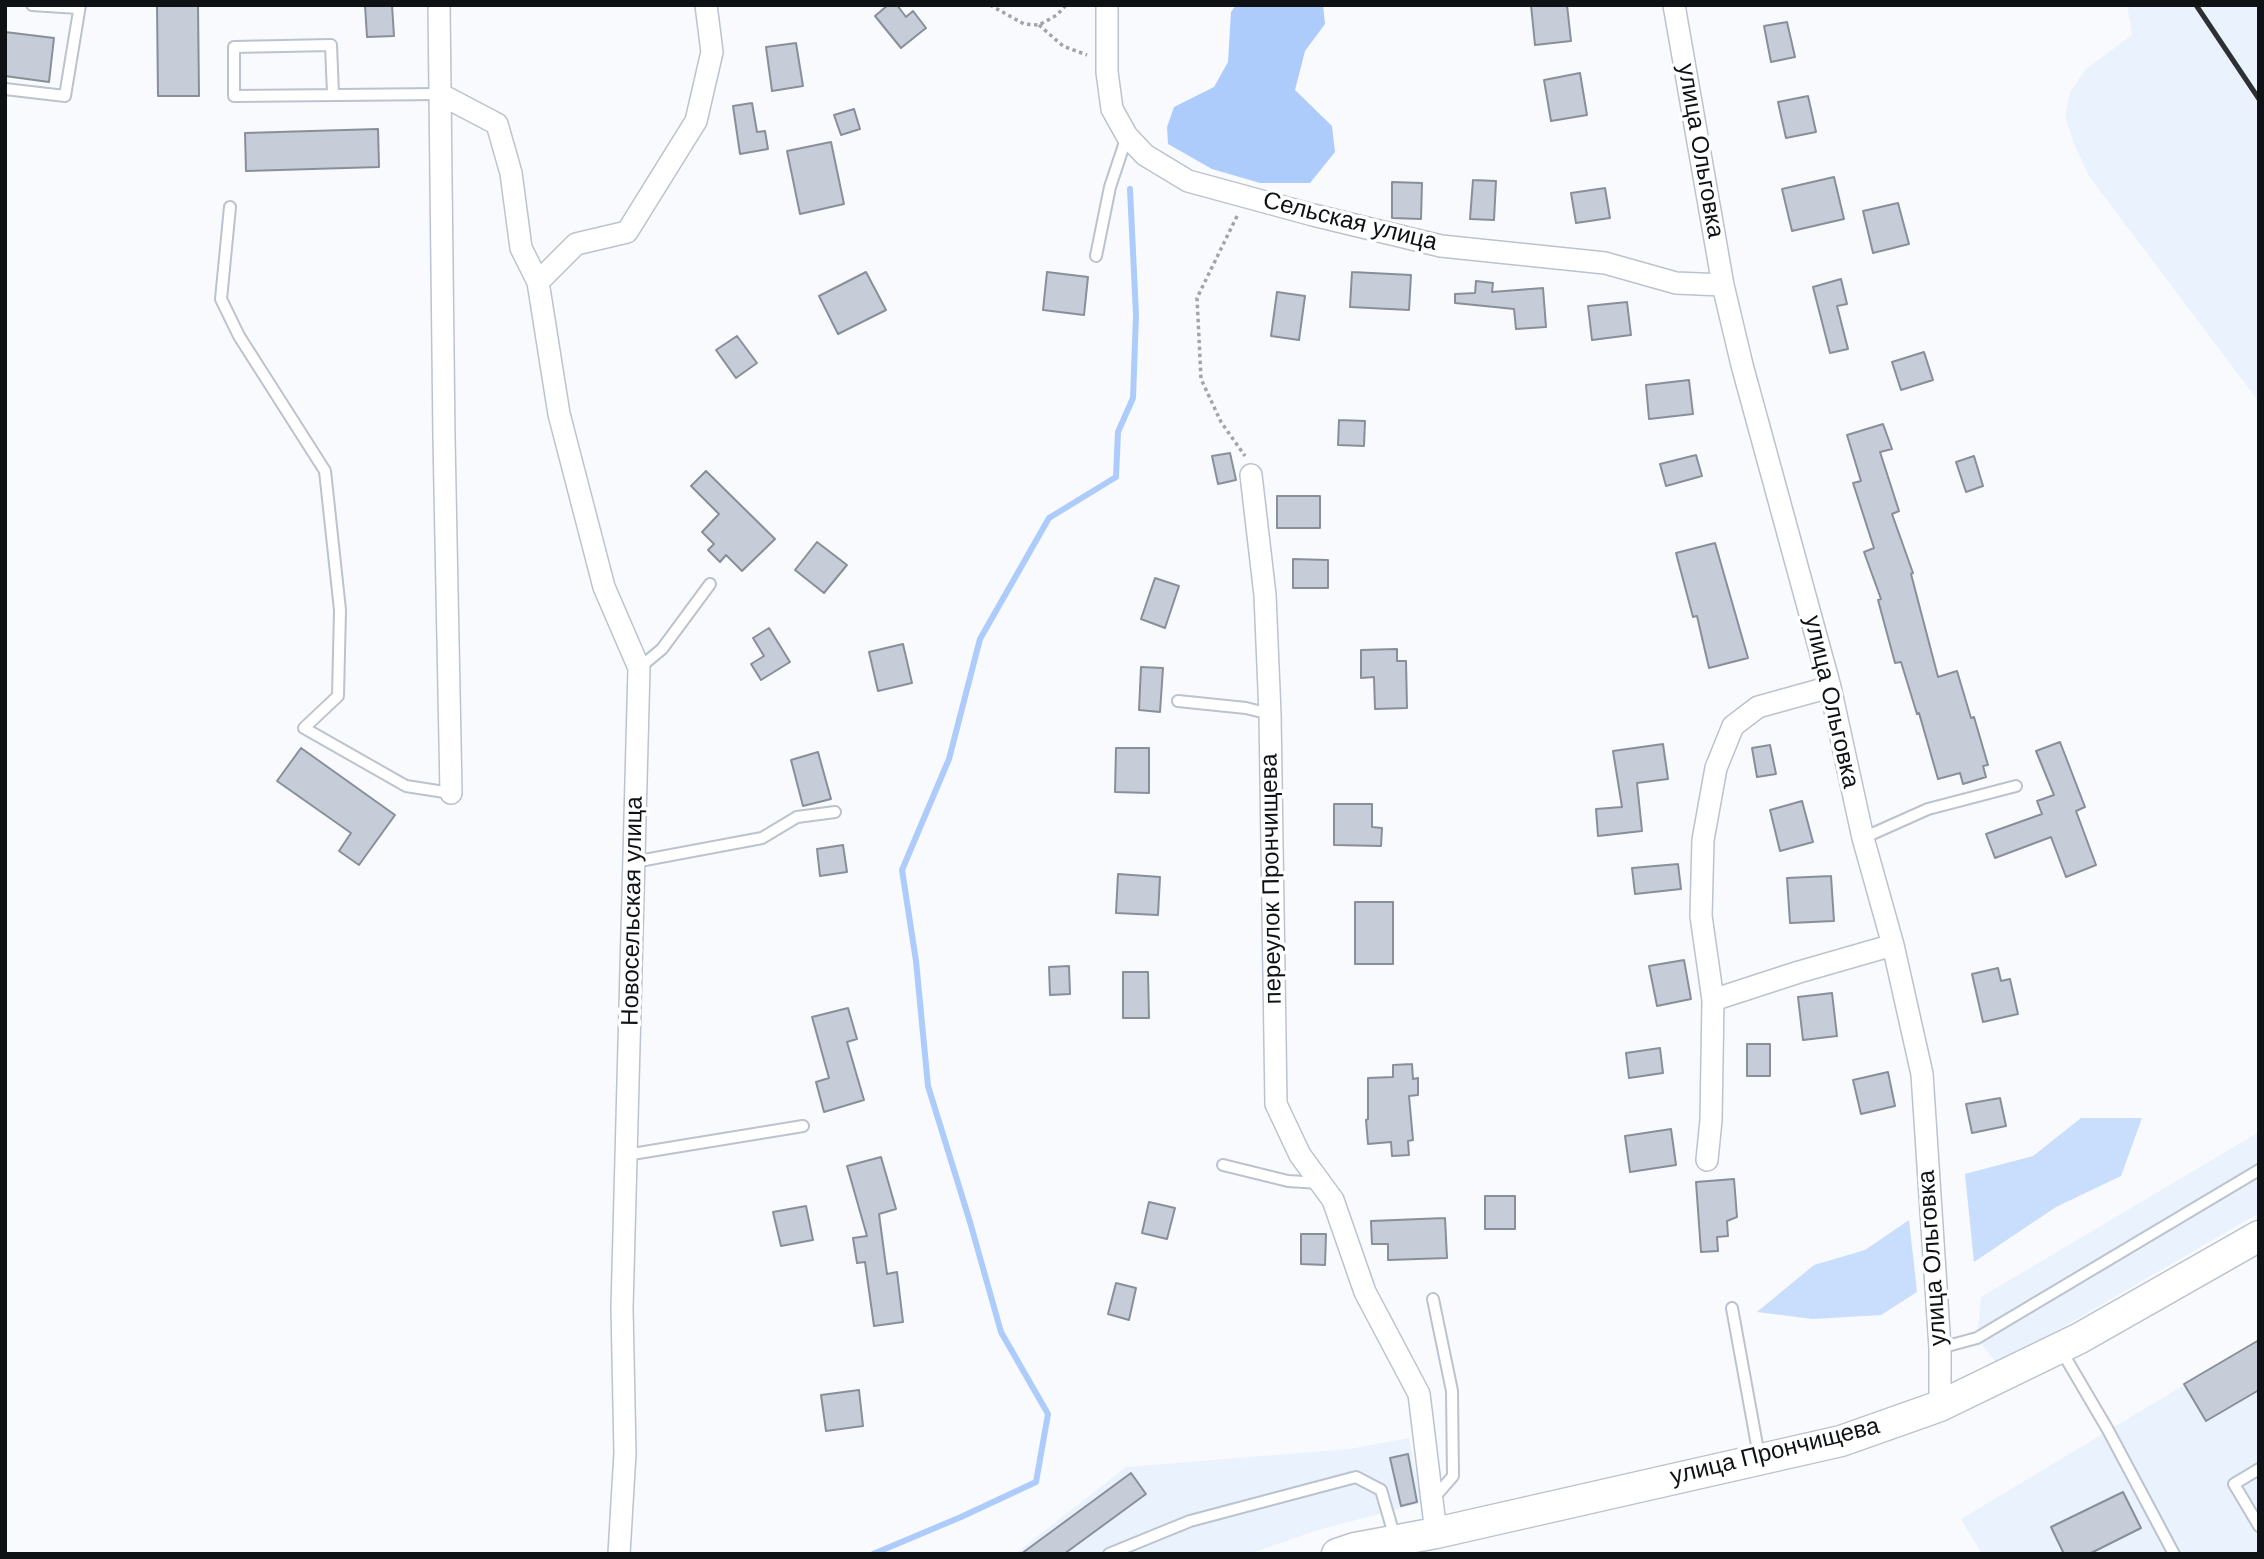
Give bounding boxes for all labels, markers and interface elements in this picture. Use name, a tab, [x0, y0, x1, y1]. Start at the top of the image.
street label: улица Ольговка	[1671, 62, 1729, 240]
street label: Сельская улица	[1260, 186, 1440, 258]
street label: улица Ольговка	[1797, 613, 1865, 791]
street label: переулок Прончищева	[1255, 753, 1289, 1005]
street label: Новосельская улица	[617, 796, 649, 1026]
street label: улица Ольговка	[1912, 1169, 1954, 1347]
street label: улица Прончищева	[1667, 1412, 1883, 1492]

